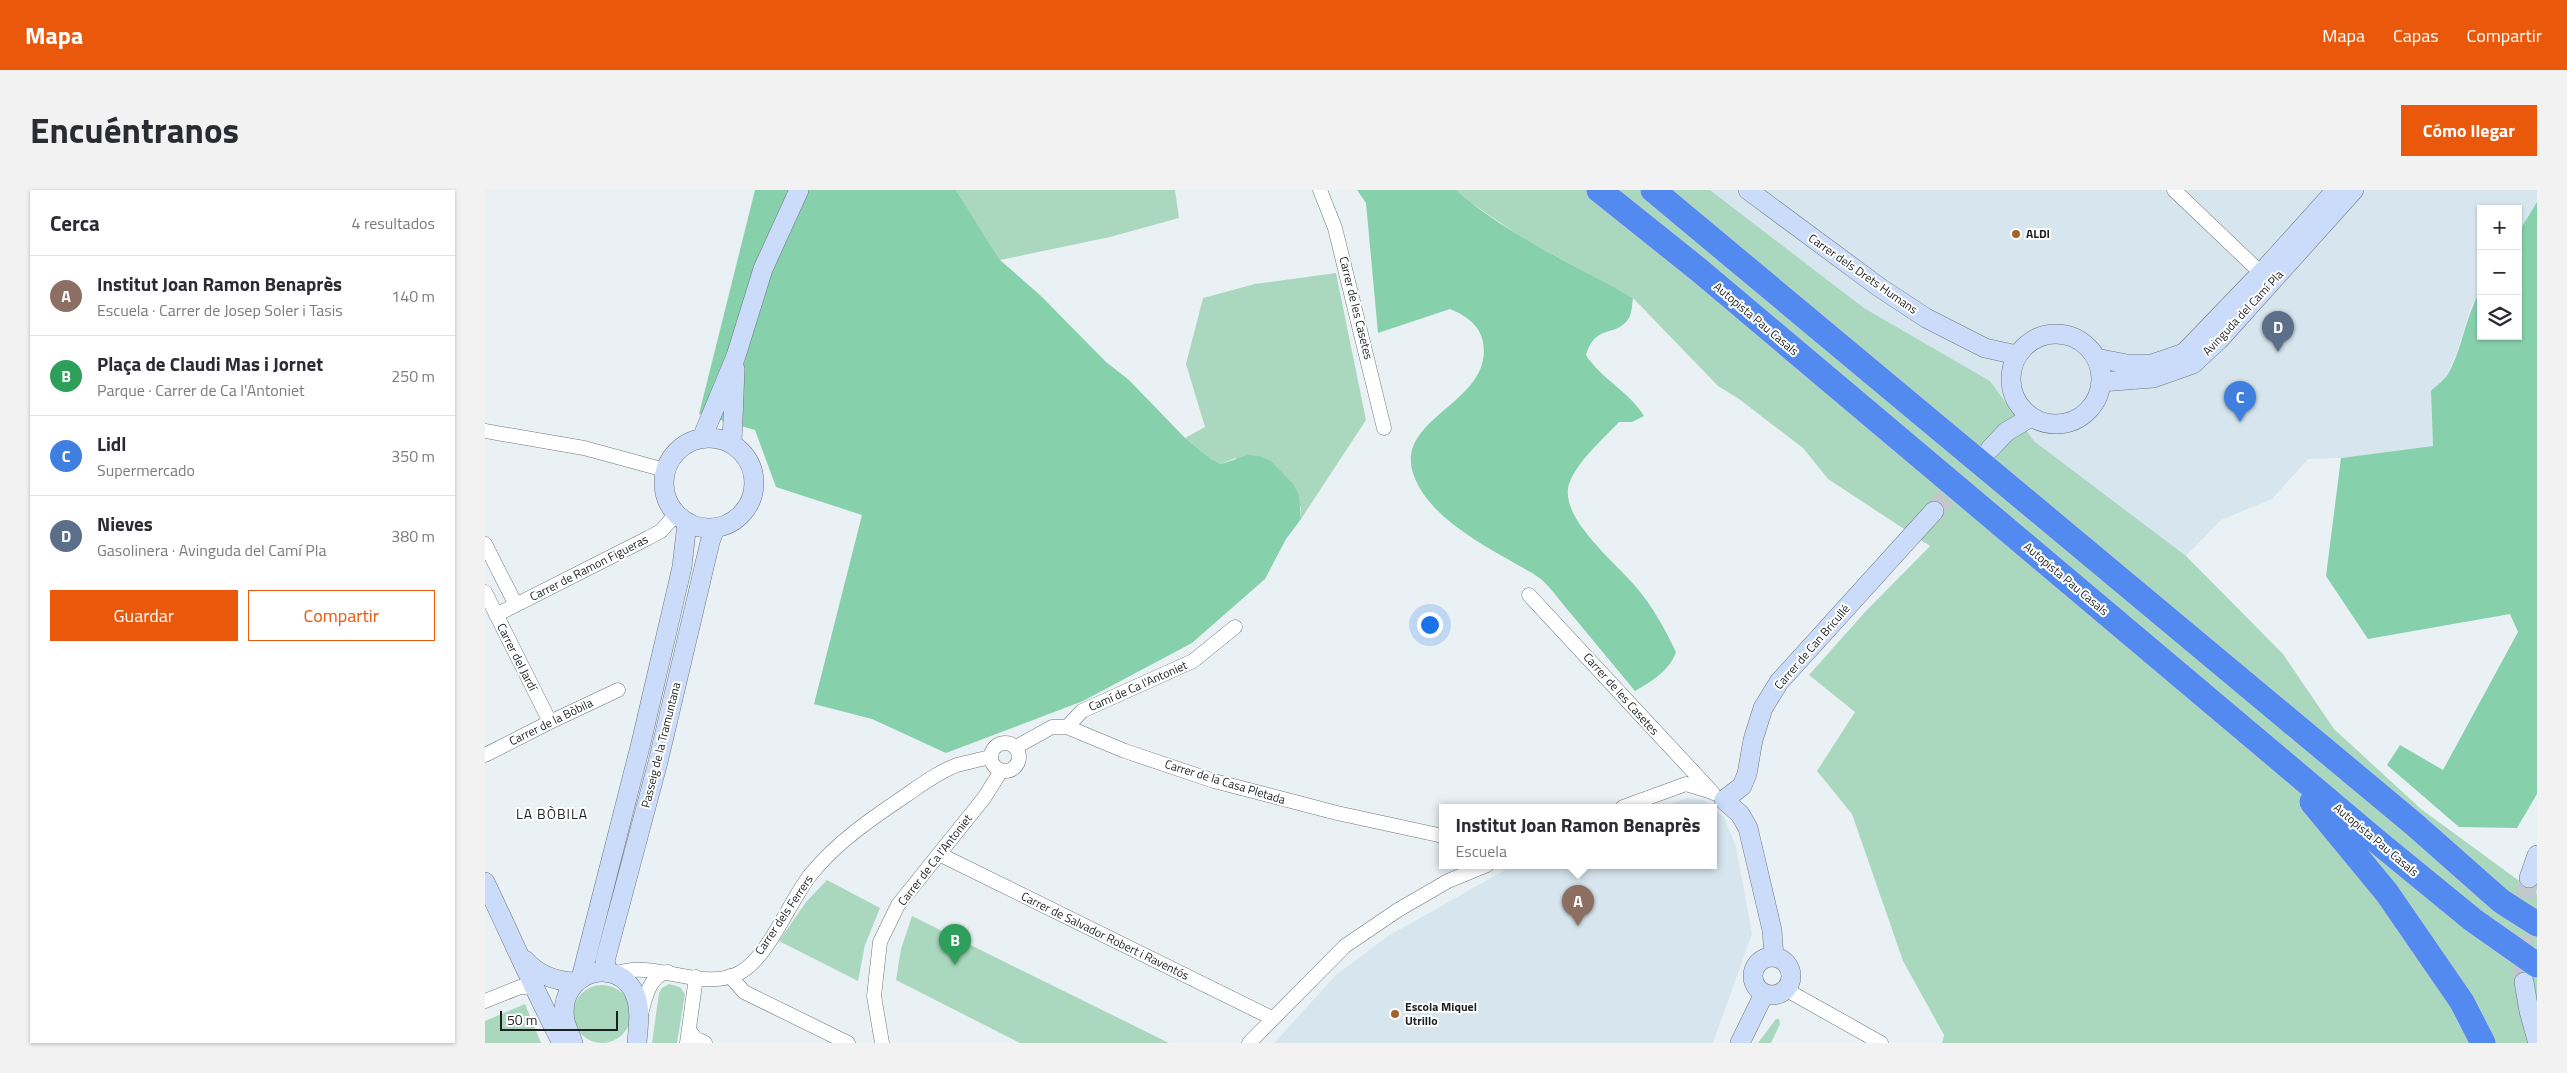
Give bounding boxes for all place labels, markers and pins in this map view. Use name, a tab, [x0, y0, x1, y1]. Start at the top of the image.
place label: ALDI	[2026, 224, 2050, 243]
marker: ALDI	[2010, 228, 2022, 240]
pin: D	[2262, 311, 2294, 352]
pin: C	[2224, 381, 2256, 422]
pin: A	[1562, 885, 1594, 926]
pin: B	[939, 924, 971, 965]
place label: Escola Miquel Utrillo	[1405, 997, 1477, 1030]
marker: Escola Miquel Utrillo	[1389, 1008, 1401, 1020]

